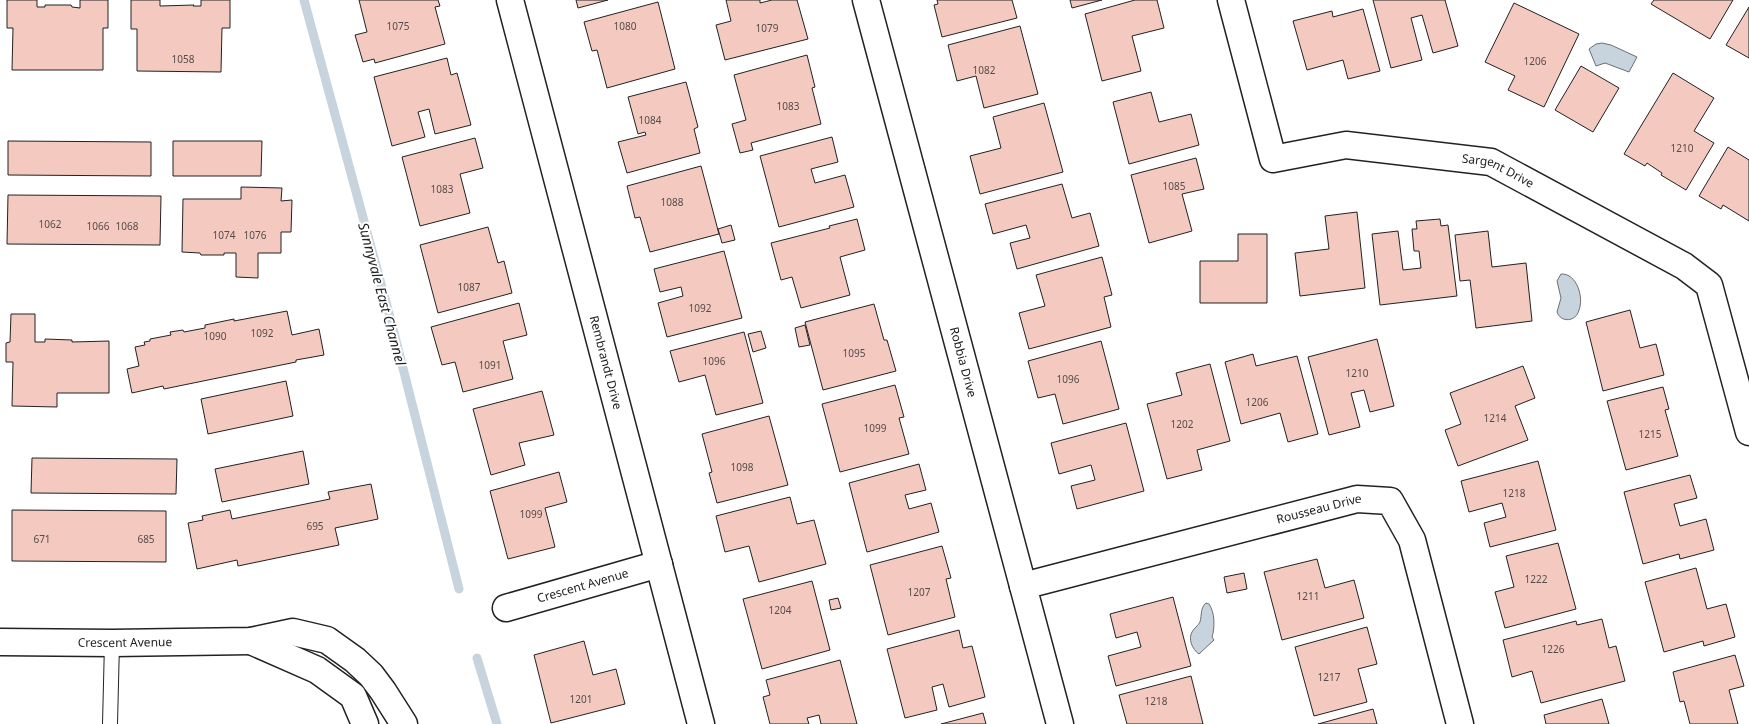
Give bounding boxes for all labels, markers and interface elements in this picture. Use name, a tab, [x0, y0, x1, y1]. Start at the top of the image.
house number: 1075	[387, 19, 410, 33]
house number: 1080	[614, 19, 637, 33]
house number: 1079	[756, 21, 779, 35]
house number: 1058	[172, 52, 195, 66]
house number: 1206	[1524, 54, 1547, 68]
house number: 1082	[973, 63, 996, 77]
house number: 1083	[777, 99, 800, 113]
house number: 1084	[639, 113, 662, 127]
house number: 1210	[1671, 141, 1694, 155]
street label: Sargent Drive	[1461, 150, 1537, 192]
house number: 1085	[1163, 179, 1186, 193]
house number: 1083	[431, 182, 454, 196]
house number: 1088	[661, 195, 684, 209]
house number: 1062	[39, 217, 62, 231]
house number: 1066	[87, 219, 110, 233]
house number: 1068	[116, 219, 139, 233]
water label: Sunnyvale East Channel	[354, 220, 411, 368]
house number: 1074	[213, 228, 236, 242]
house number: 1076	[244, 228, 267, 242]
house number: 1087	[458, 280, 481, 294]
house number: 1092	[689, 301, 712, 315]
street label: Rembrandt Drive	[586, 314, 627, 411]
street label: Robbia Drive	[946, 325, 981, 399]
house number: 1092	[251, 326, 274, 340]
house number: 1090	[204, 329, 227, 343]
house number: 1095	[843, 346, 866, 360]
house number: 1096	[703, 354, 726, 368]
house number: 1091	[479, 358, 501, 372]
house number: 1210	[1346, 366, 1369, 380]
house number: 1096	[1057, 372, 1080, 386]
house number: 1206	[1246, 395, 1269, 409]
house number: 1214	[1484, 411, 1507, 425]
house number: 1202	[1171, 417, 1194, 431]
house number: 1099	[864, 421, 887, 435]
house number: 1215	[1639, 427, 1662, 441]
house number: 1098	[731, 460, 754, 474]
house number: 1218	[1503, 486, 1526, 500]
street label: Rousseau Drive	[1275, 490, 1362, 528]
house number: 1099	[520, 507, 543, 521]
house number: 695	[306, 519, 324, 533]
house number: 671	[33, 532, 51, 546]
house number: 685	[137, 532, 155, 546]
street label: Crescent Avenue	[535, 564, 631, 607]
house number: 1222	[1525, 572, 1548, 586]
house number: 1207	[908, 585, 931, 599]
house number: 1211	[1297, 589, 1319, 603]
house number: 1204	[769, 603, 792, 617]
street label: Crescent Avenue	[78, 633, 173, 651]
house number: 1226	[1542, 642, 1565, 656]
house number: 1217	[1318, 670, 1341, 684]
house number: 1201	[570, 692, 592, 706]
house number: 1218	[1145, 694, 1168, 708]

